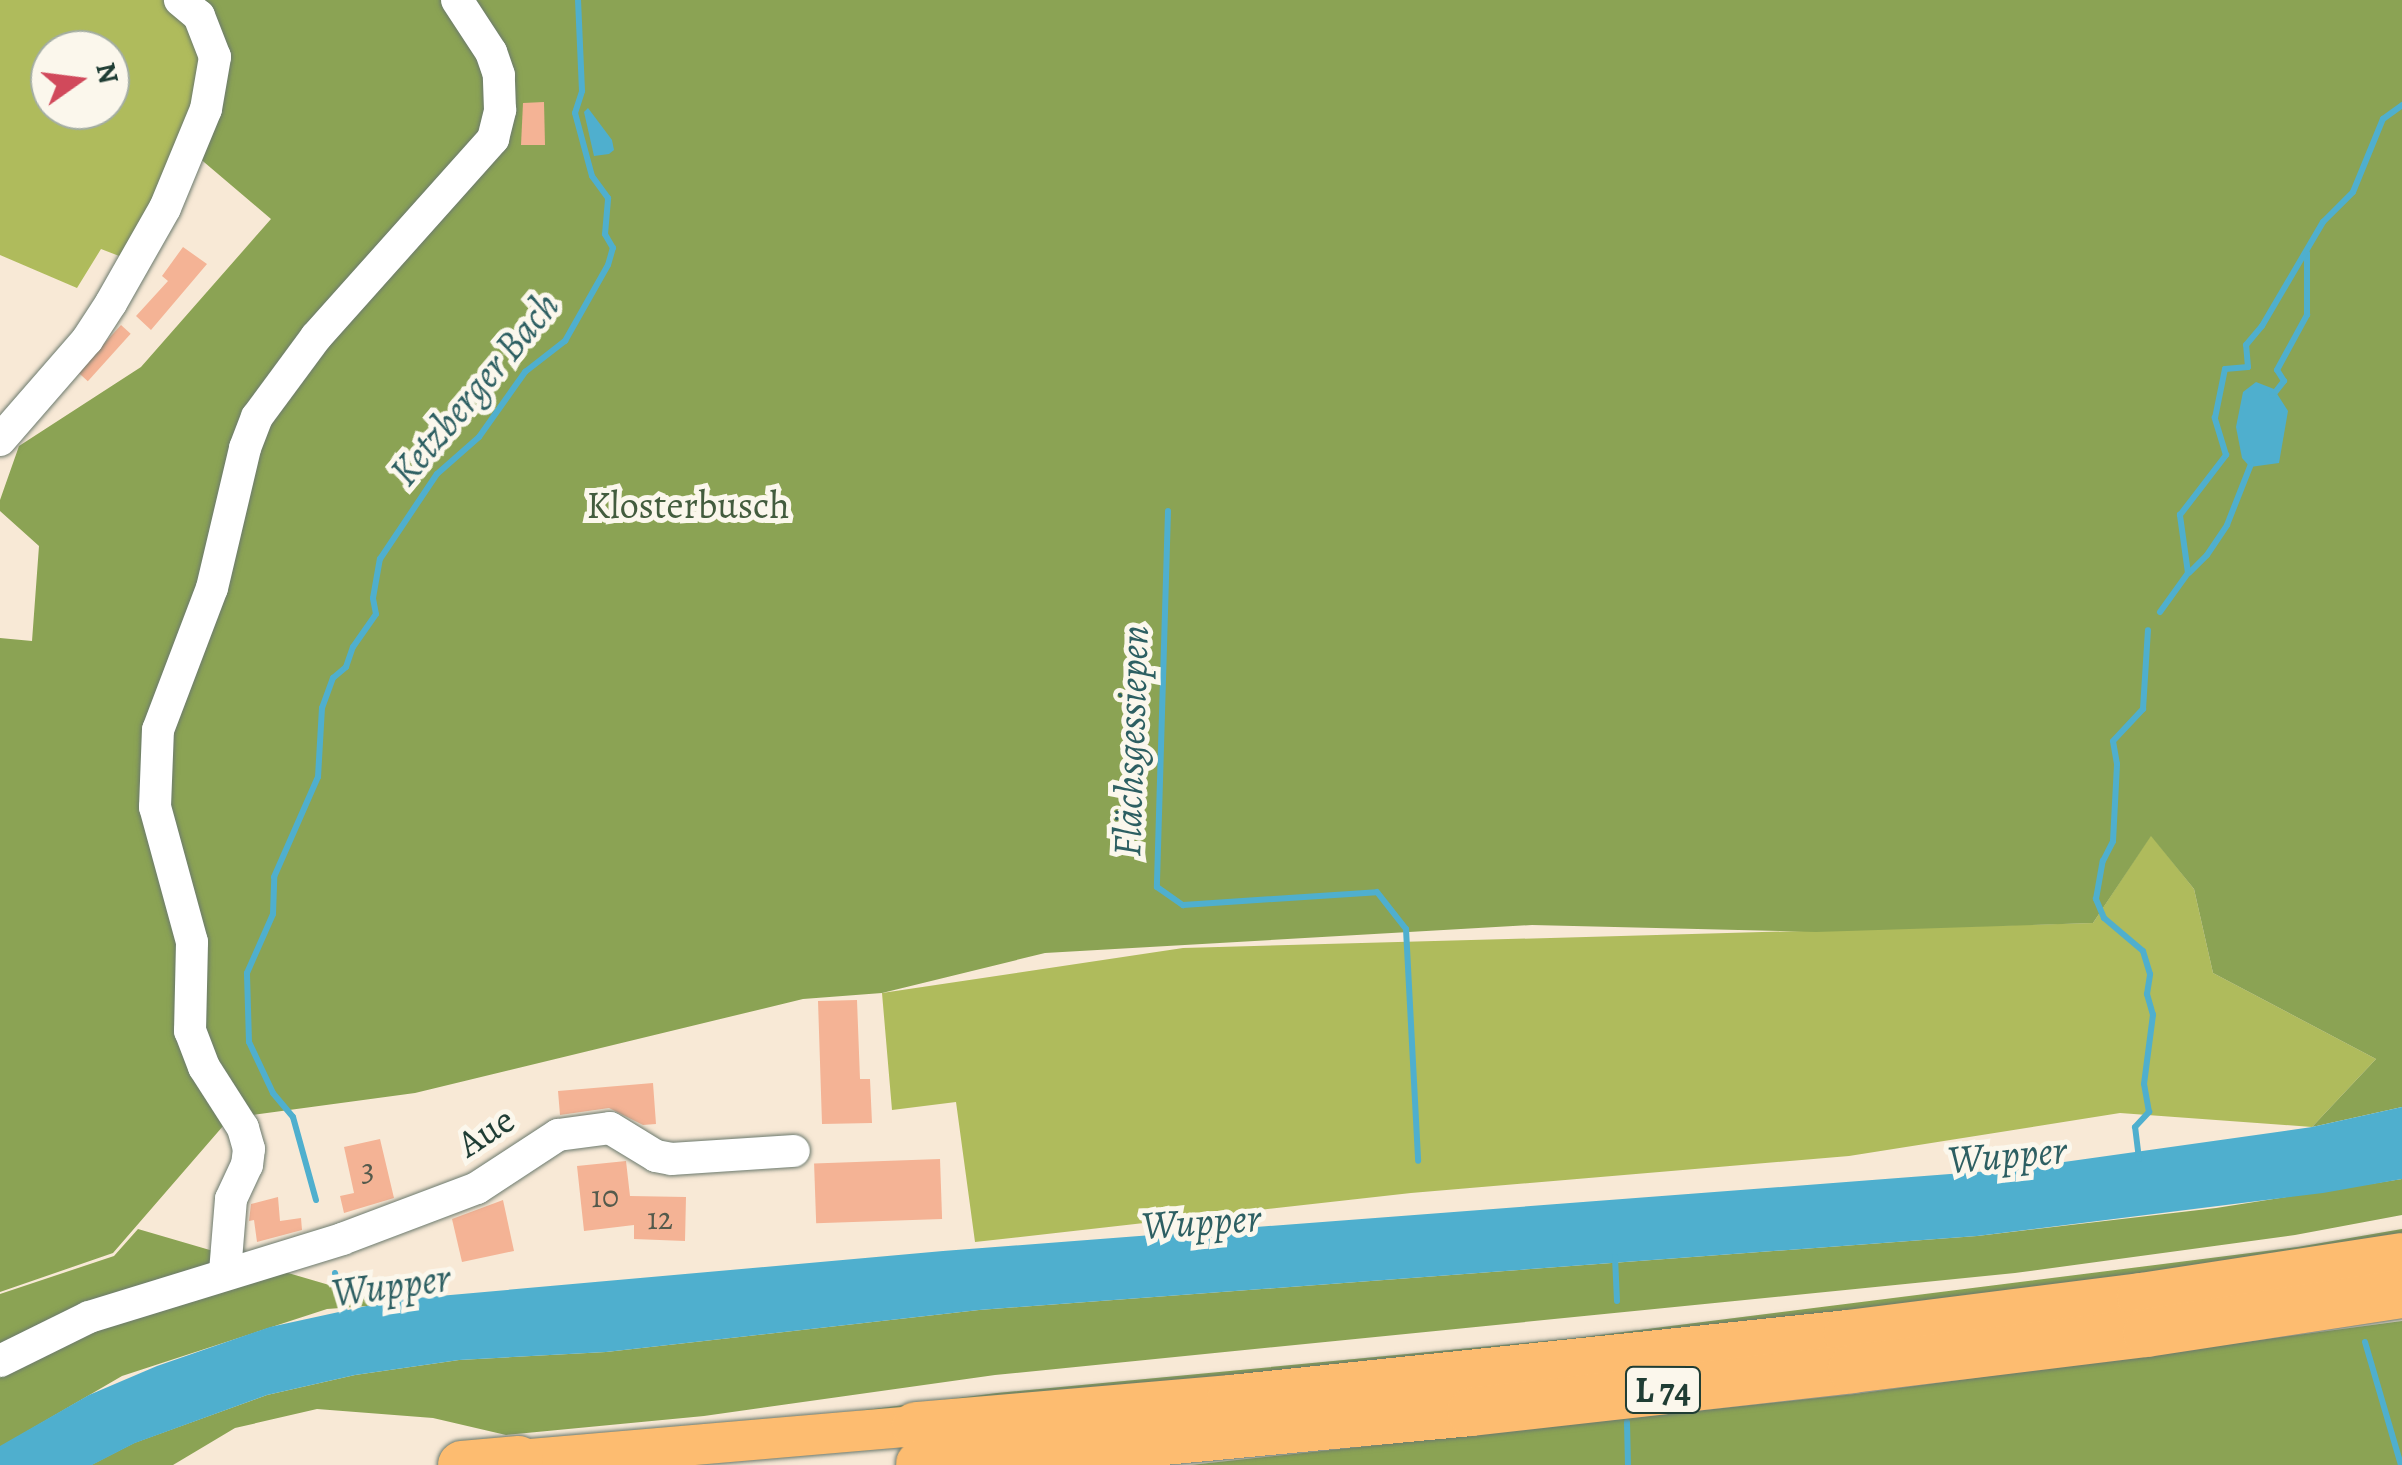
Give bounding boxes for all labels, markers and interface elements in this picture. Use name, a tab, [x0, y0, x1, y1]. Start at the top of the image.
north arrow	[30, 30, 130, 130]
text: N	[86, 59, 128, 88]
water label: Ketzberger Bach	[380, 282, 570, 496]
park label: Klosterbusch	[587, 483, 789, 529]
water label: Flächsgessiepen	[1103, 624, 1159, 858]
street label: Aue	[449, 1097, 523, 1167]
water label: Wupper	[1946, 1126, 2068, 1184]
house number: 3	[361, 1151, 375, 1189]
house number: 10	[591, 1177, 619, 1215]
water label: Wupper	[1140, 1194, 1262, 1250]
house number: 12	[647, 1199, 673, 1237]
water label: Wupper	[329, 1254, 453, 1318]
road number: L 74	[1623, 1360, 1703, 1420]

